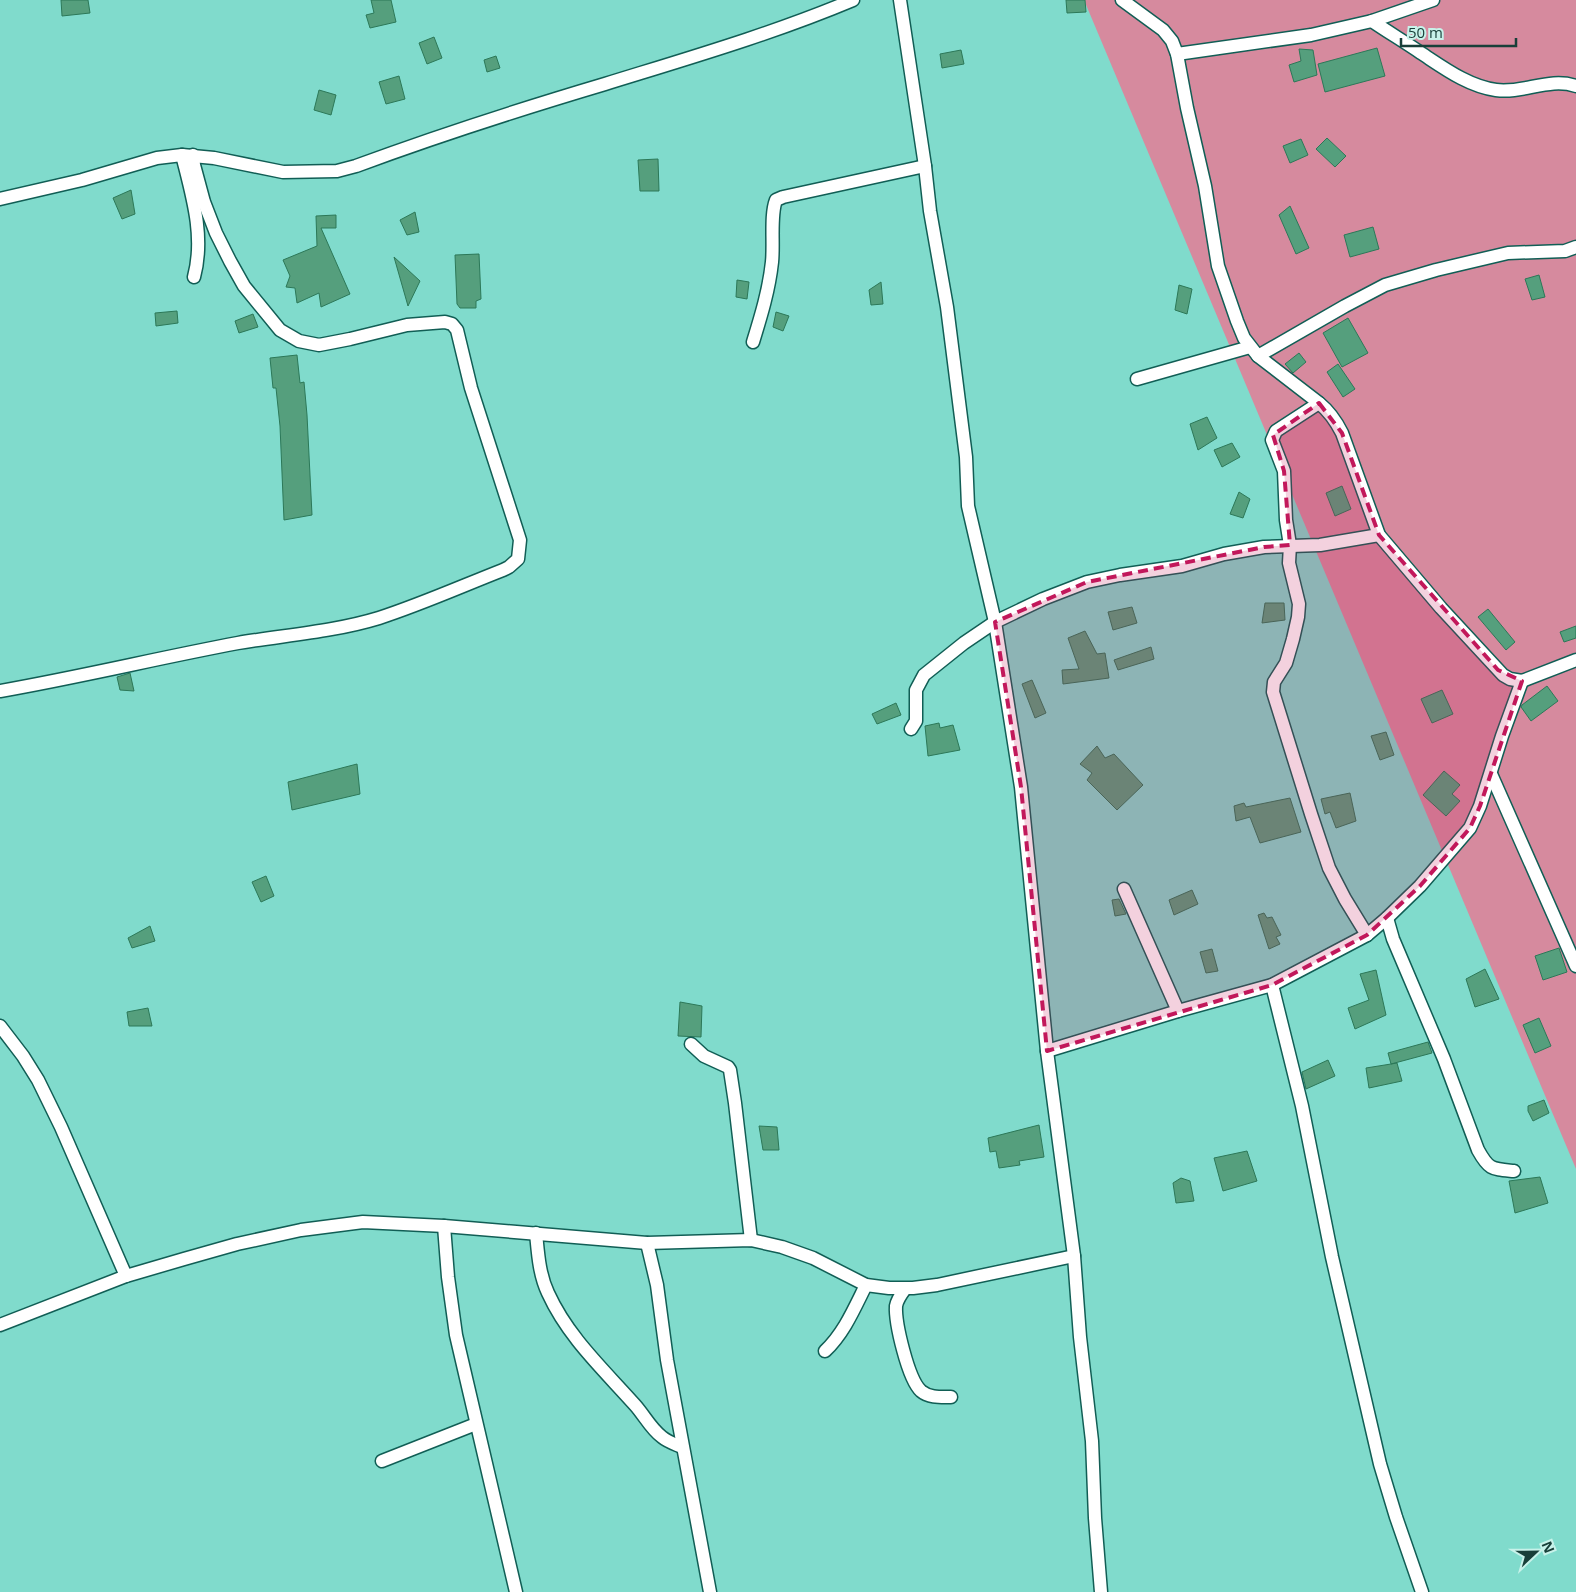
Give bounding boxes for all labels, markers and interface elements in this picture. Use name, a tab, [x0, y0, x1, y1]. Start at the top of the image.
scale bar	[1401, 15, 1516, 47]
text: 50 m	[1408, 22, 1443, 42]
north arrow	[1511, 1527, 1561, 1577]
text: N	[1538, 1538, 1559, 1556]

